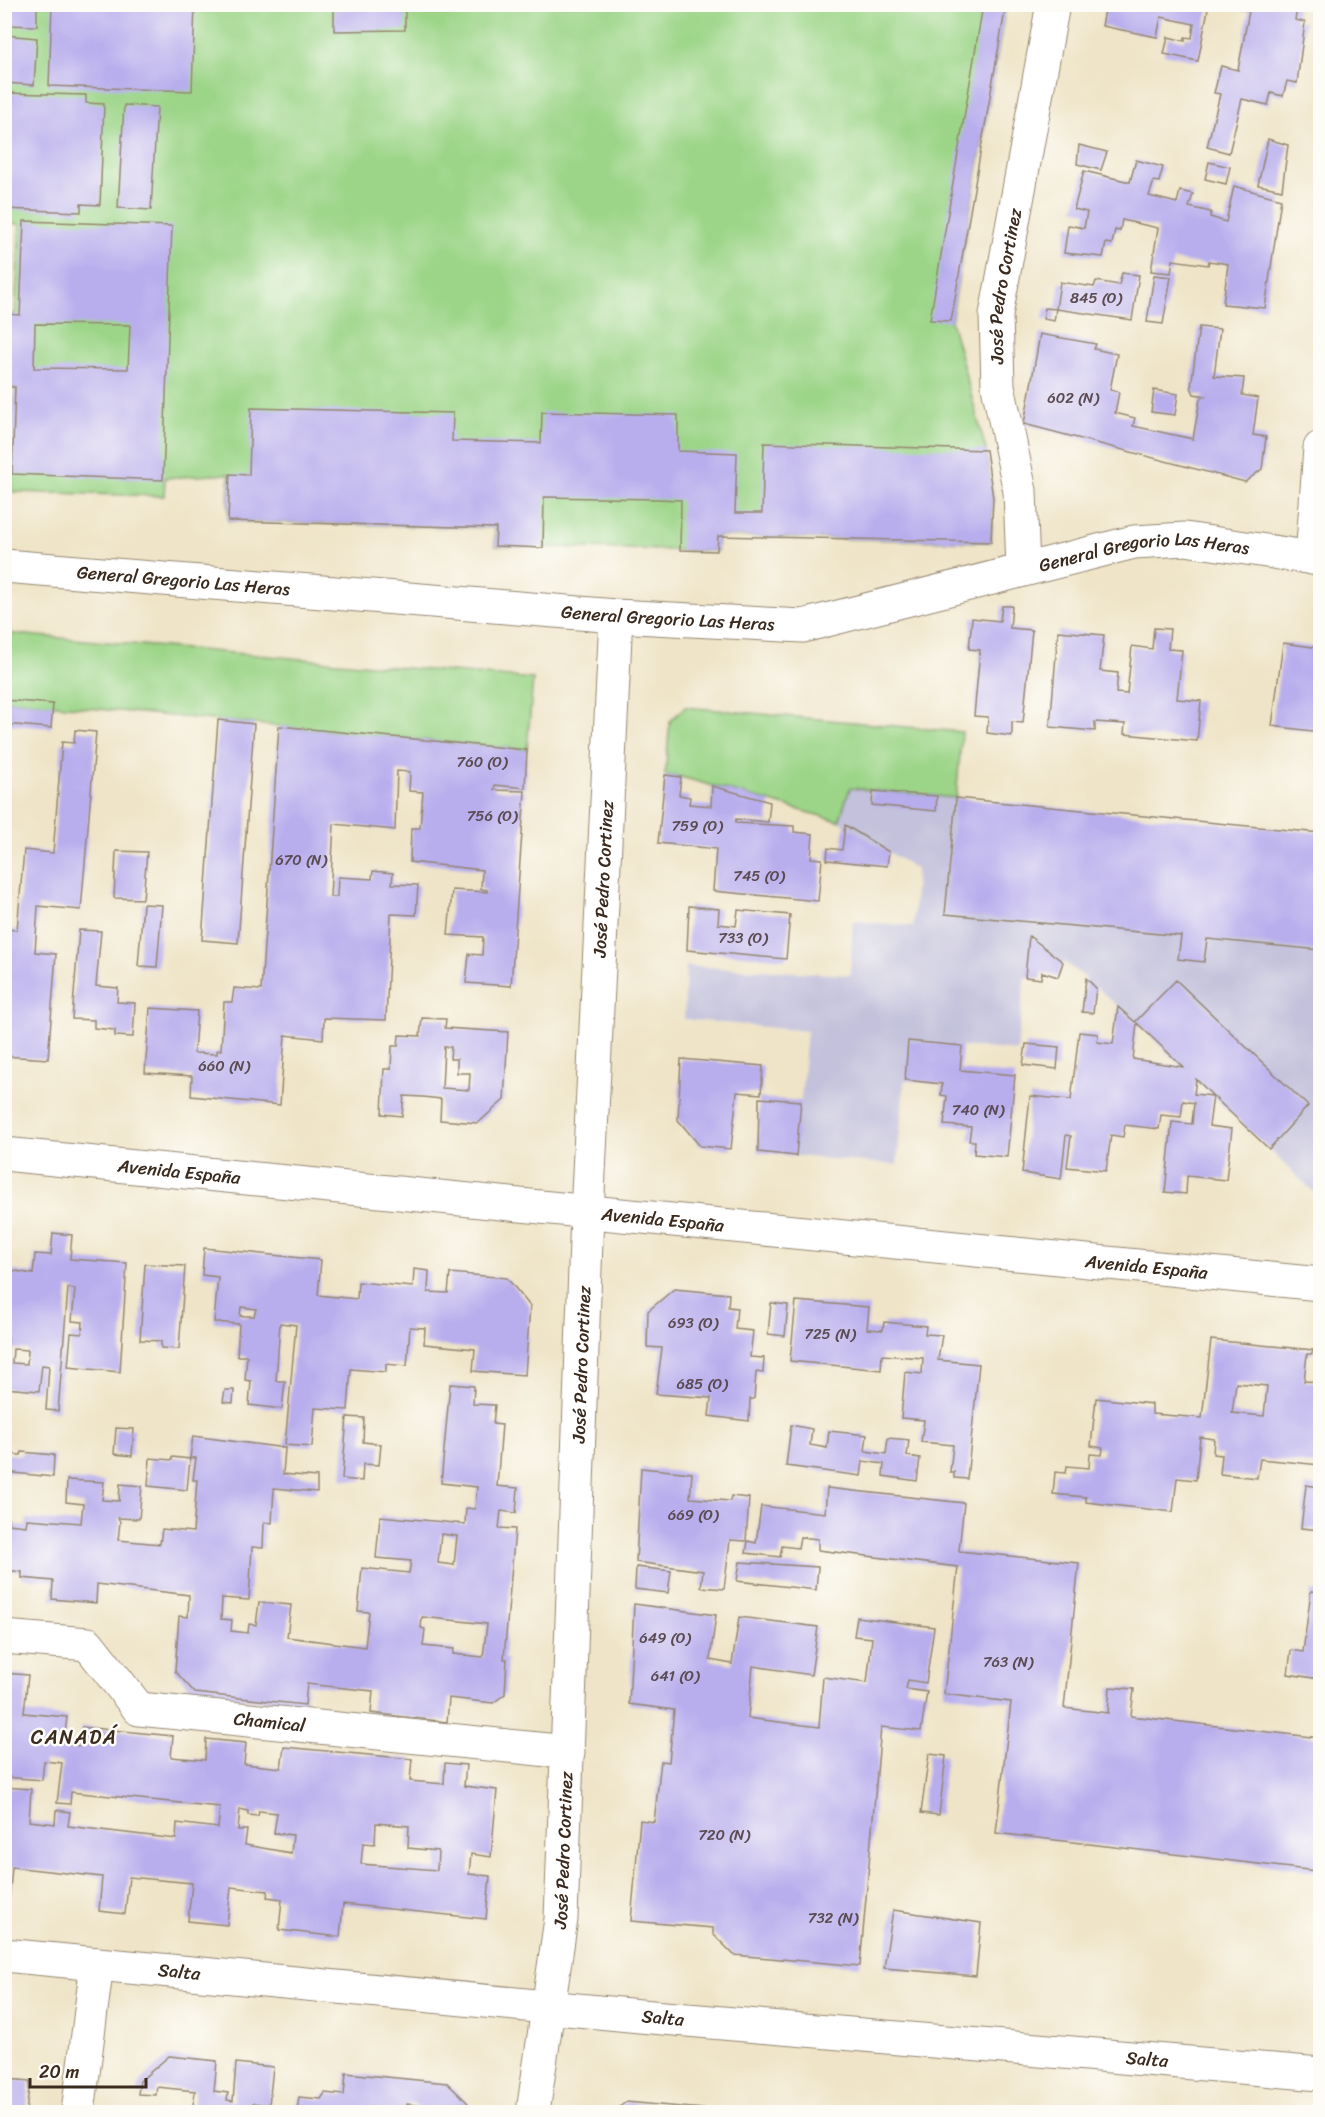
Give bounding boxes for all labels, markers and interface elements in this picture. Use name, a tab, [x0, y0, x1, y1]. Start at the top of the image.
street label: José Pedro Cortinez	[980, 205, 1031, 365]
house number: 845 (O)	[1070, 285, 1123, 311]
house number: 602 (N)	[1047, 385, 1099, 411]
street label: General Gregorio Las Heras	[1035, 523, 1252, 582]
street label: General Gregorio Las Heras	[76, 556, 292, 605]
street label: General Gregorio Las Heras	[560, 596, 776, 640]
house number: 760 (O)	[457, 749, 508, 775]
street label: José Pedro Cortinez	[583, 799, 623, 959]
house number: 756 (O)	[467, 803, 518, 829]
house number: 759 (O)	[671, 813, 723, 839]
house number: 670 (N)	[275, 847, 327, 873]
house number: 745 (O)	[733, 863, 785, 889]
house number: 733 (O)	[718, 925, 768, 951]
house number: 660 (N)	[198, 1053, 250, 1079]
house number: 740 (N)	[952, 1097, 1005, 1123]
street label: Avenida España	[115, 1150, 243, 1194]
street label: Avenida España	[599, 1198, 726, 1242]
street label: Avenida España	[1083, 1245, 1210, 1289]
street label: José Pedro Cortinez	[563, 1285, 600, 1445]
house number: 693 (O)	[668, 1310, 719, 1336]
house number: 725 (N)	[804, 1321, 856, 1347]
house number: 685 (O)	[677, 1371, 728, 1397]
house number: 669 (O)	[668, 1502, 719, 1528]
house number: 649 (O)	[639, 1625, 691, 1651]
house number: 763 (N)	[983, 1649, 1034, 1675]
house number: 641 (O)	[651, 1663, 700, 1689]
street label: Chamical	[232, 1703, 308, 1742]
district label: CANADÁ	[31, 1720, 119, 1755]
street label: José Pedro Cortinez	[544, 1770, 582, 1932]
house number: 720 (N)	[698, 1822, 750, 1848]
house number: 732 (N)	[808, 1905, 859, 1931]
street label: Salta	[157, 1954, 203, 1990]
street label: Salta	[641, 2000, 686, 2036]
street label: Salta	[1125, 2042, 1171, 2077]
scale bar	[30, 2051, 146, 2089]
text: 20 m	[39, 2056, 79, 2088]

